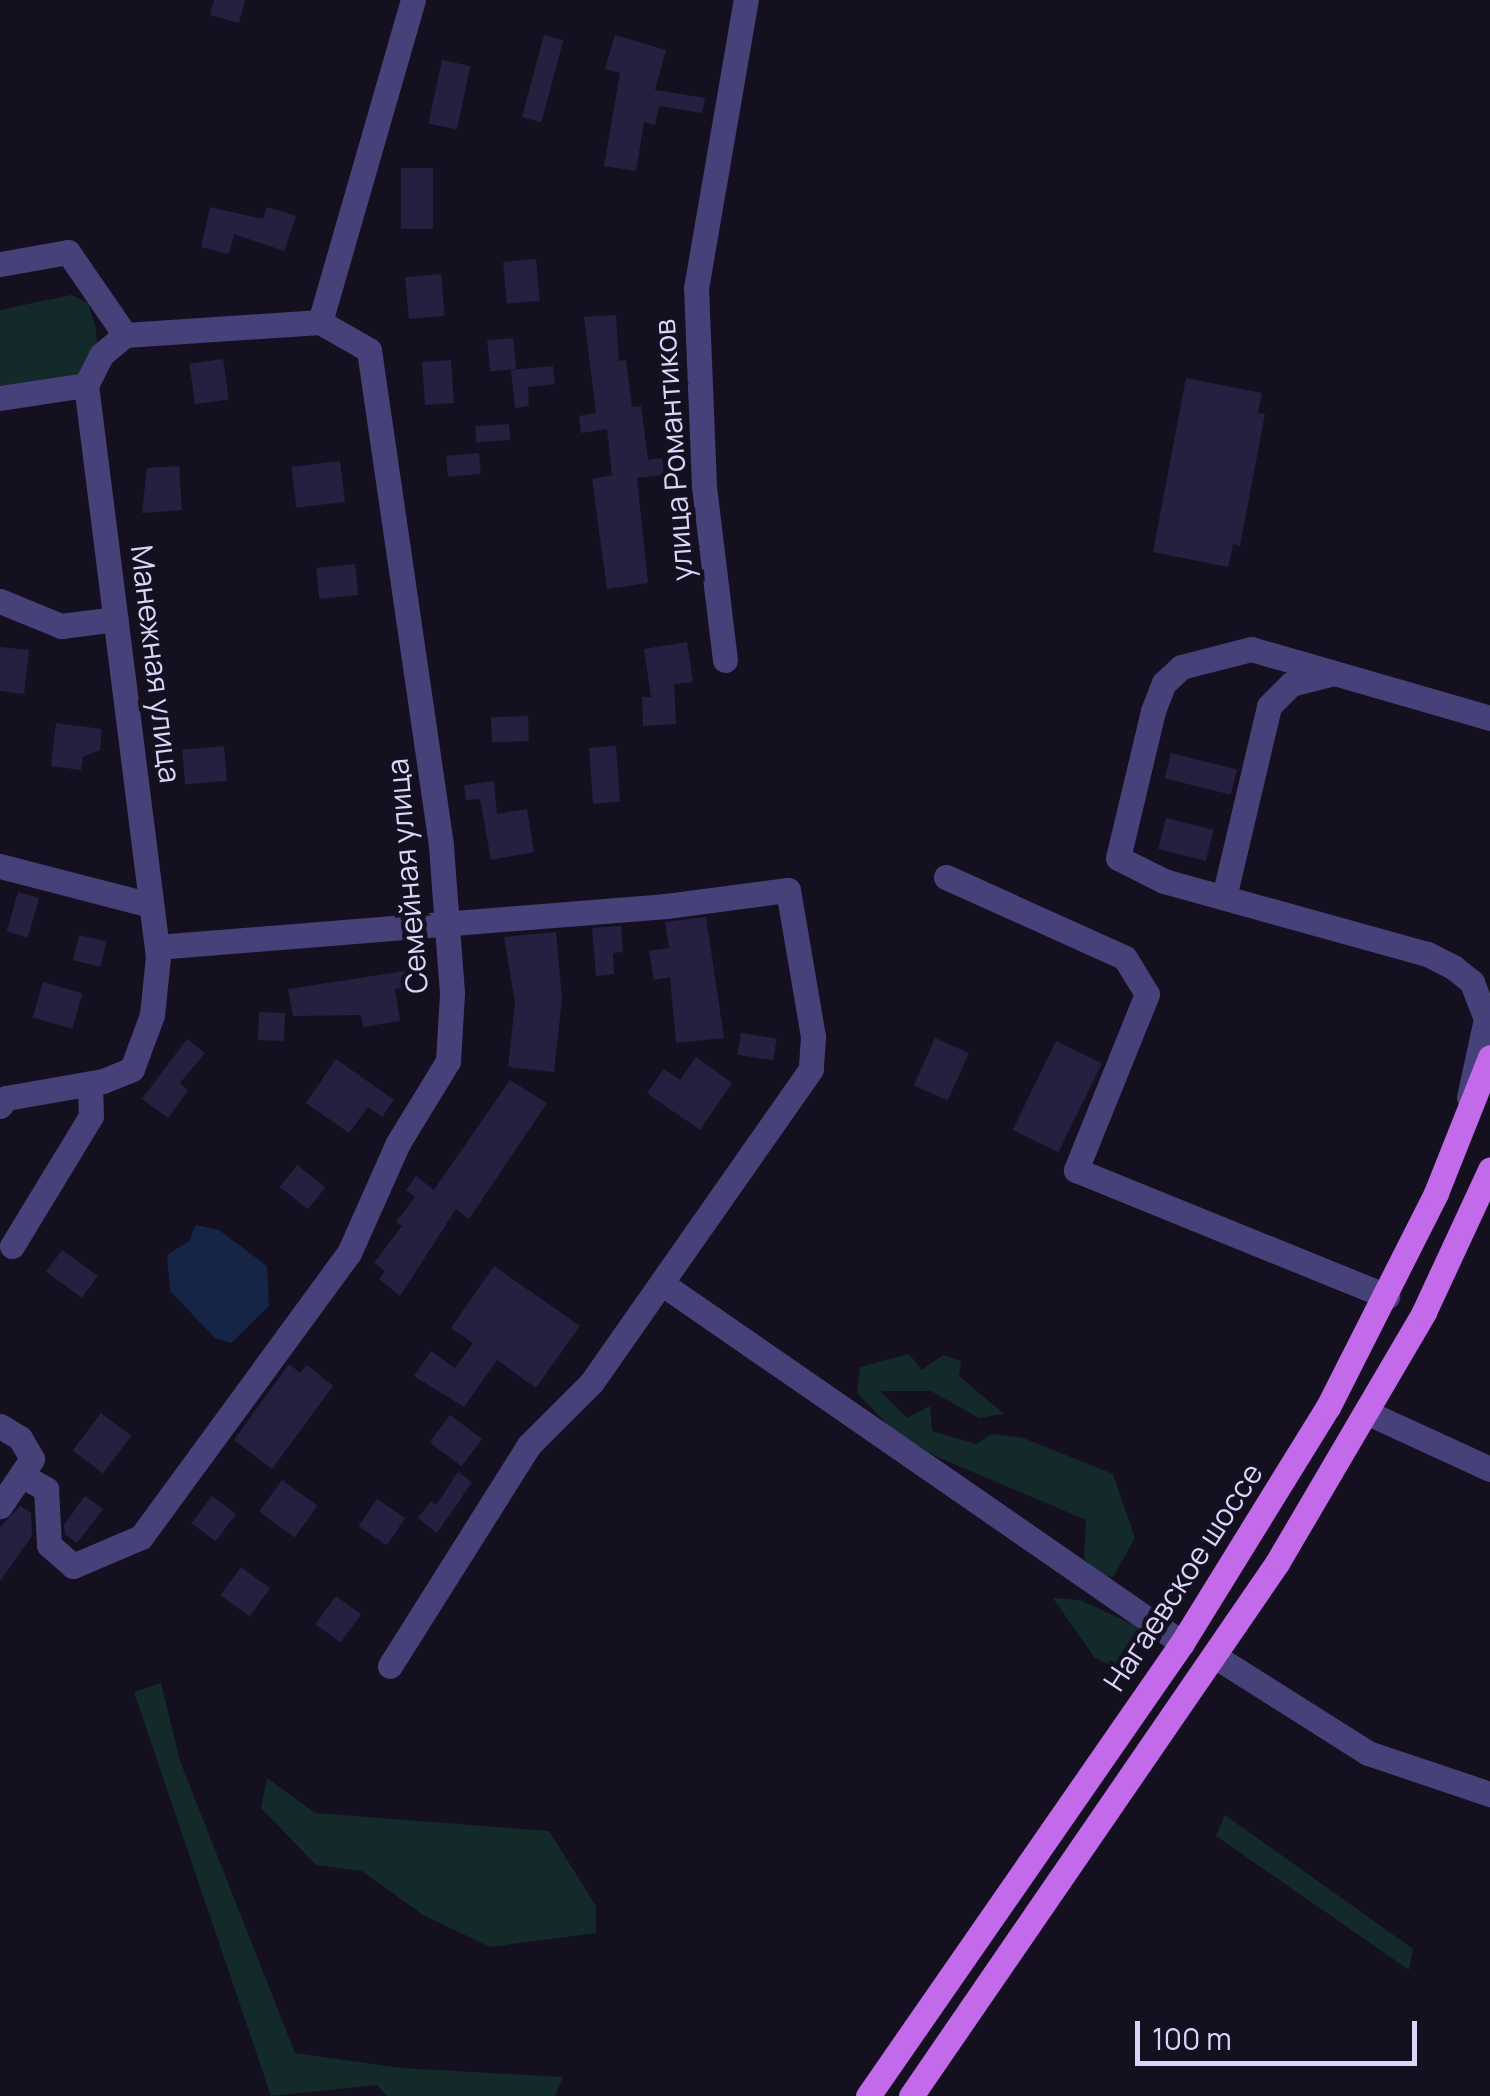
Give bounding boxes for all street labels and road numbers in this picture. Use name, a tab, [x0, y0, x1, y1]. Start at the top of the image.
street label: улица Романтиков	[646, 318, 700, 582]
street label: Манежная улица	[124, 543, 188, 785]
street label: Семейная улица	[379, 757, 435, 995]
street label: Нагаевское шоссе	[1096, 1456, 1270, 1698]

